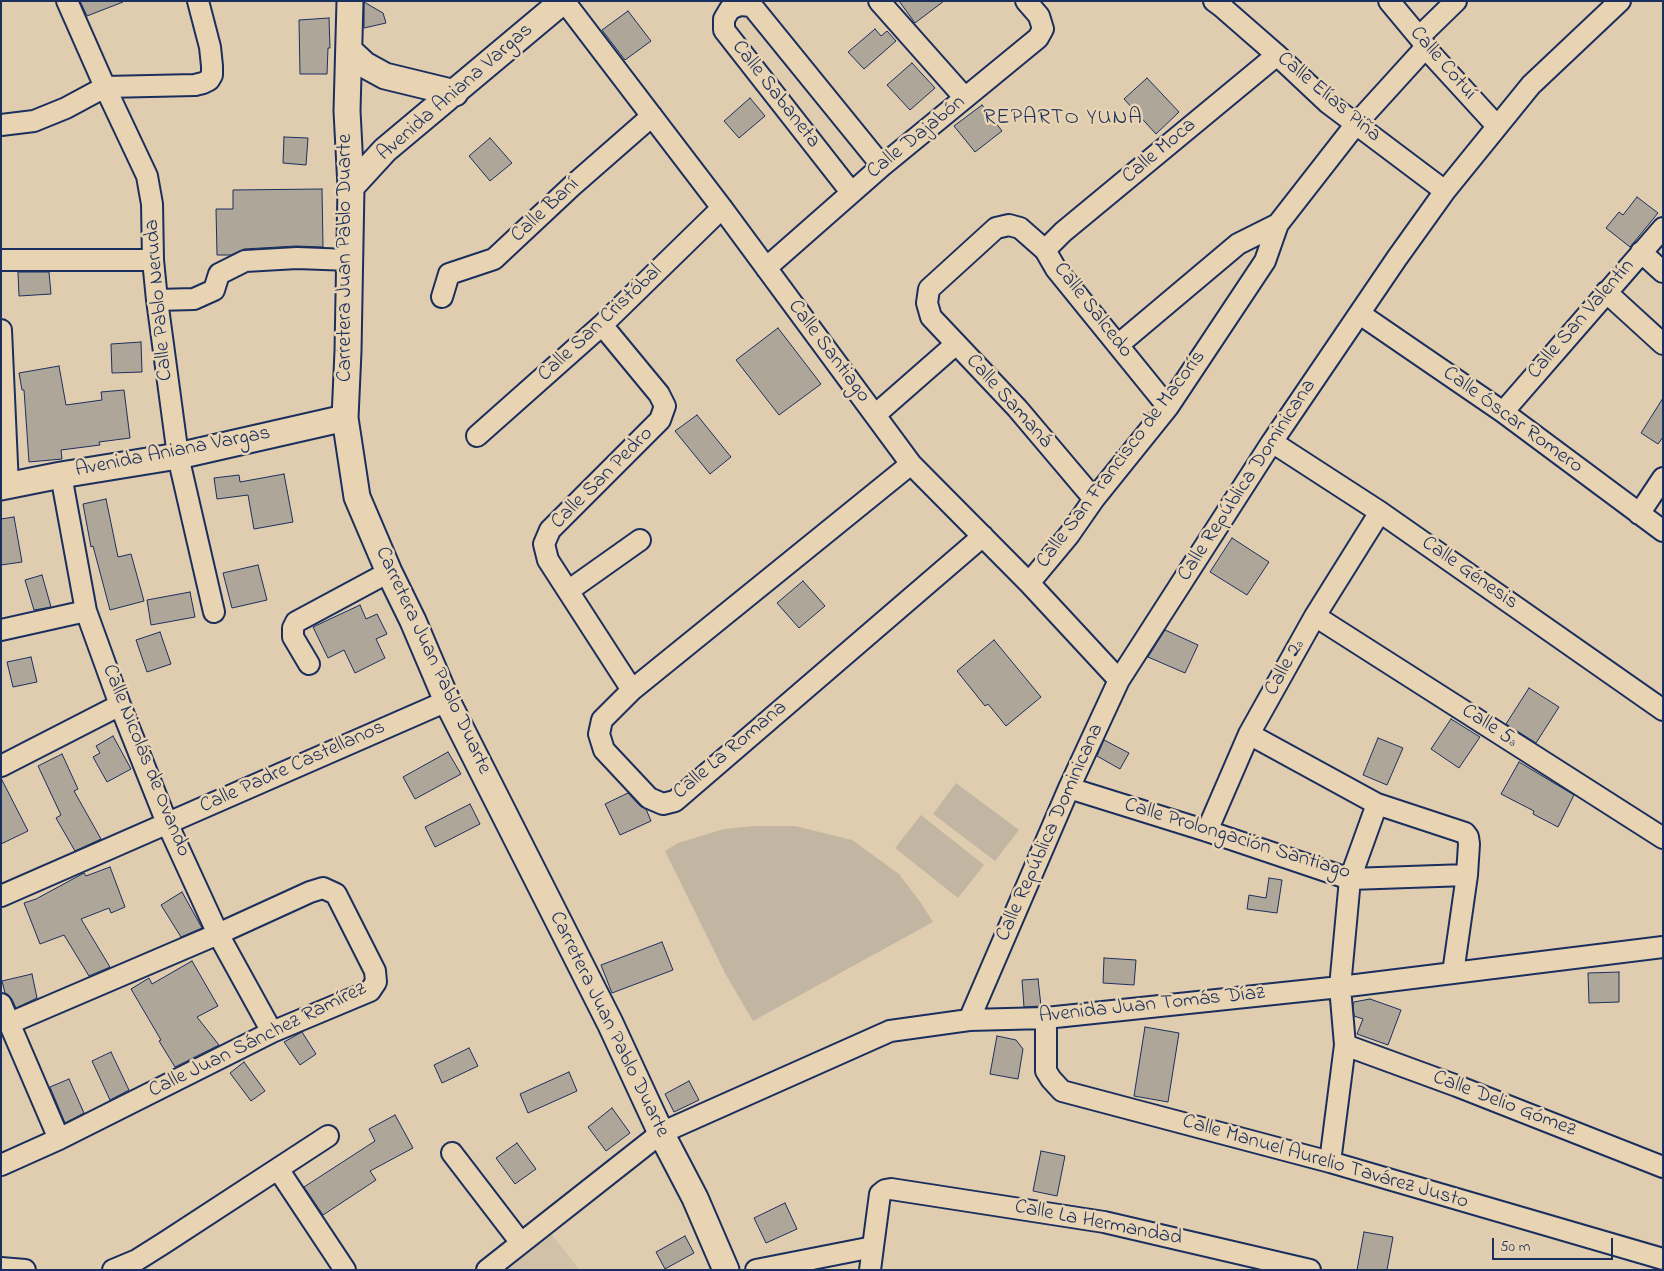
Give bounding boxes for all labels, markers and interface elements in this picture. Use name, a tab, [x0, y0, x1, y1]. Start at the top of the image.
street label: Avenida Aniana Vargas	[373, 18, 539, 168]
street label: Calle Cotuí	[1403, 22, 1481, 106]
street label: Calle Sabaneta	[725, 36, 825, 154]
street label: Calle Elías Piña	[1271, 47, 1385, 149]
street label: Calle Dajabón	[863, 91, 971, 185]
district label: REPARTO YUNA	[982, 106, 1144, 132]
street label: Calle Moca	[1118, 114, 1202, 190]
street label: Carretera Juan Pablo Duarte	[334, 134, 360, 382]
street label: Calle Baní	[507, 173, 585, 249]
street label: Calle Pablo Neruda	[140, 218, 180, 382]
street label: Calle San Valentín	[1523, 255, 1641, 385]
street label: Calle Salcedo	[1047, 258, 1137, 364]
street label: Calle San Cristóbal	[534, 260, 668, 388]
street label: Calle Santiago	[781, 296, 875, 408]
street label: Calle San Francisco de Macorís	[1032, 346, 1212, 574]
street label: Calle Samaná	[959, 350, 1057, 454]
street label: Calle Óscar Romero	[1437, 362, 1587, 480]
street label: Calle República Dominicana	[1173, 375, 1323, 587]
street label: Avenida Aniana Vargas	[73, 422, 273, 484]
street label: Calle San Pedro	[547, 423, 659, 535]
street label: Calle Génesis	[1416, 532, 1522, 616]
street label: Carretera Juan Pablo Duarte	[368, 543, 496, 779]
street label: Calle 2ª	[1260, 635, 1312, 701]
street label: Calle Nicolás de Ovando	[95, 661, 195, 861]
street label: Calle La Romana	[669, 696, 793, 806]
street label: Calle 5ª	[1456, 700, 1522, 754]
street label: Calle Padre Castellanos	[196, 716, 390, 820]
street label: Calle República Dominicana	[992, 720, 1110, 946]
street label: Calle Prolongación Santiago	[1121, 794, 1353, 886]
street label: Carretera Juan Pablo Duarte	[542, 908, 674, 1142]
street label: Calle Juan Sánchez Ramírez	[145, 977, 371, 1105]
street label: Avenida Juan Tomás Díaz	[1038, 982, 1266, 1030]
street label: Calle Delio Gómez	[1429, 1066, 1579, 1144]
street label: Calle Manuel Aurelio Tavárez Justo	[1179, 1110, 1471, 1216]
street label: Calle La Hermandad	[1012, 1195, 1184, 1253]
scale bar	[1494, 1228, 1615, 1260]
text: 50 m	[1500, 1236, 1530, 1258]

